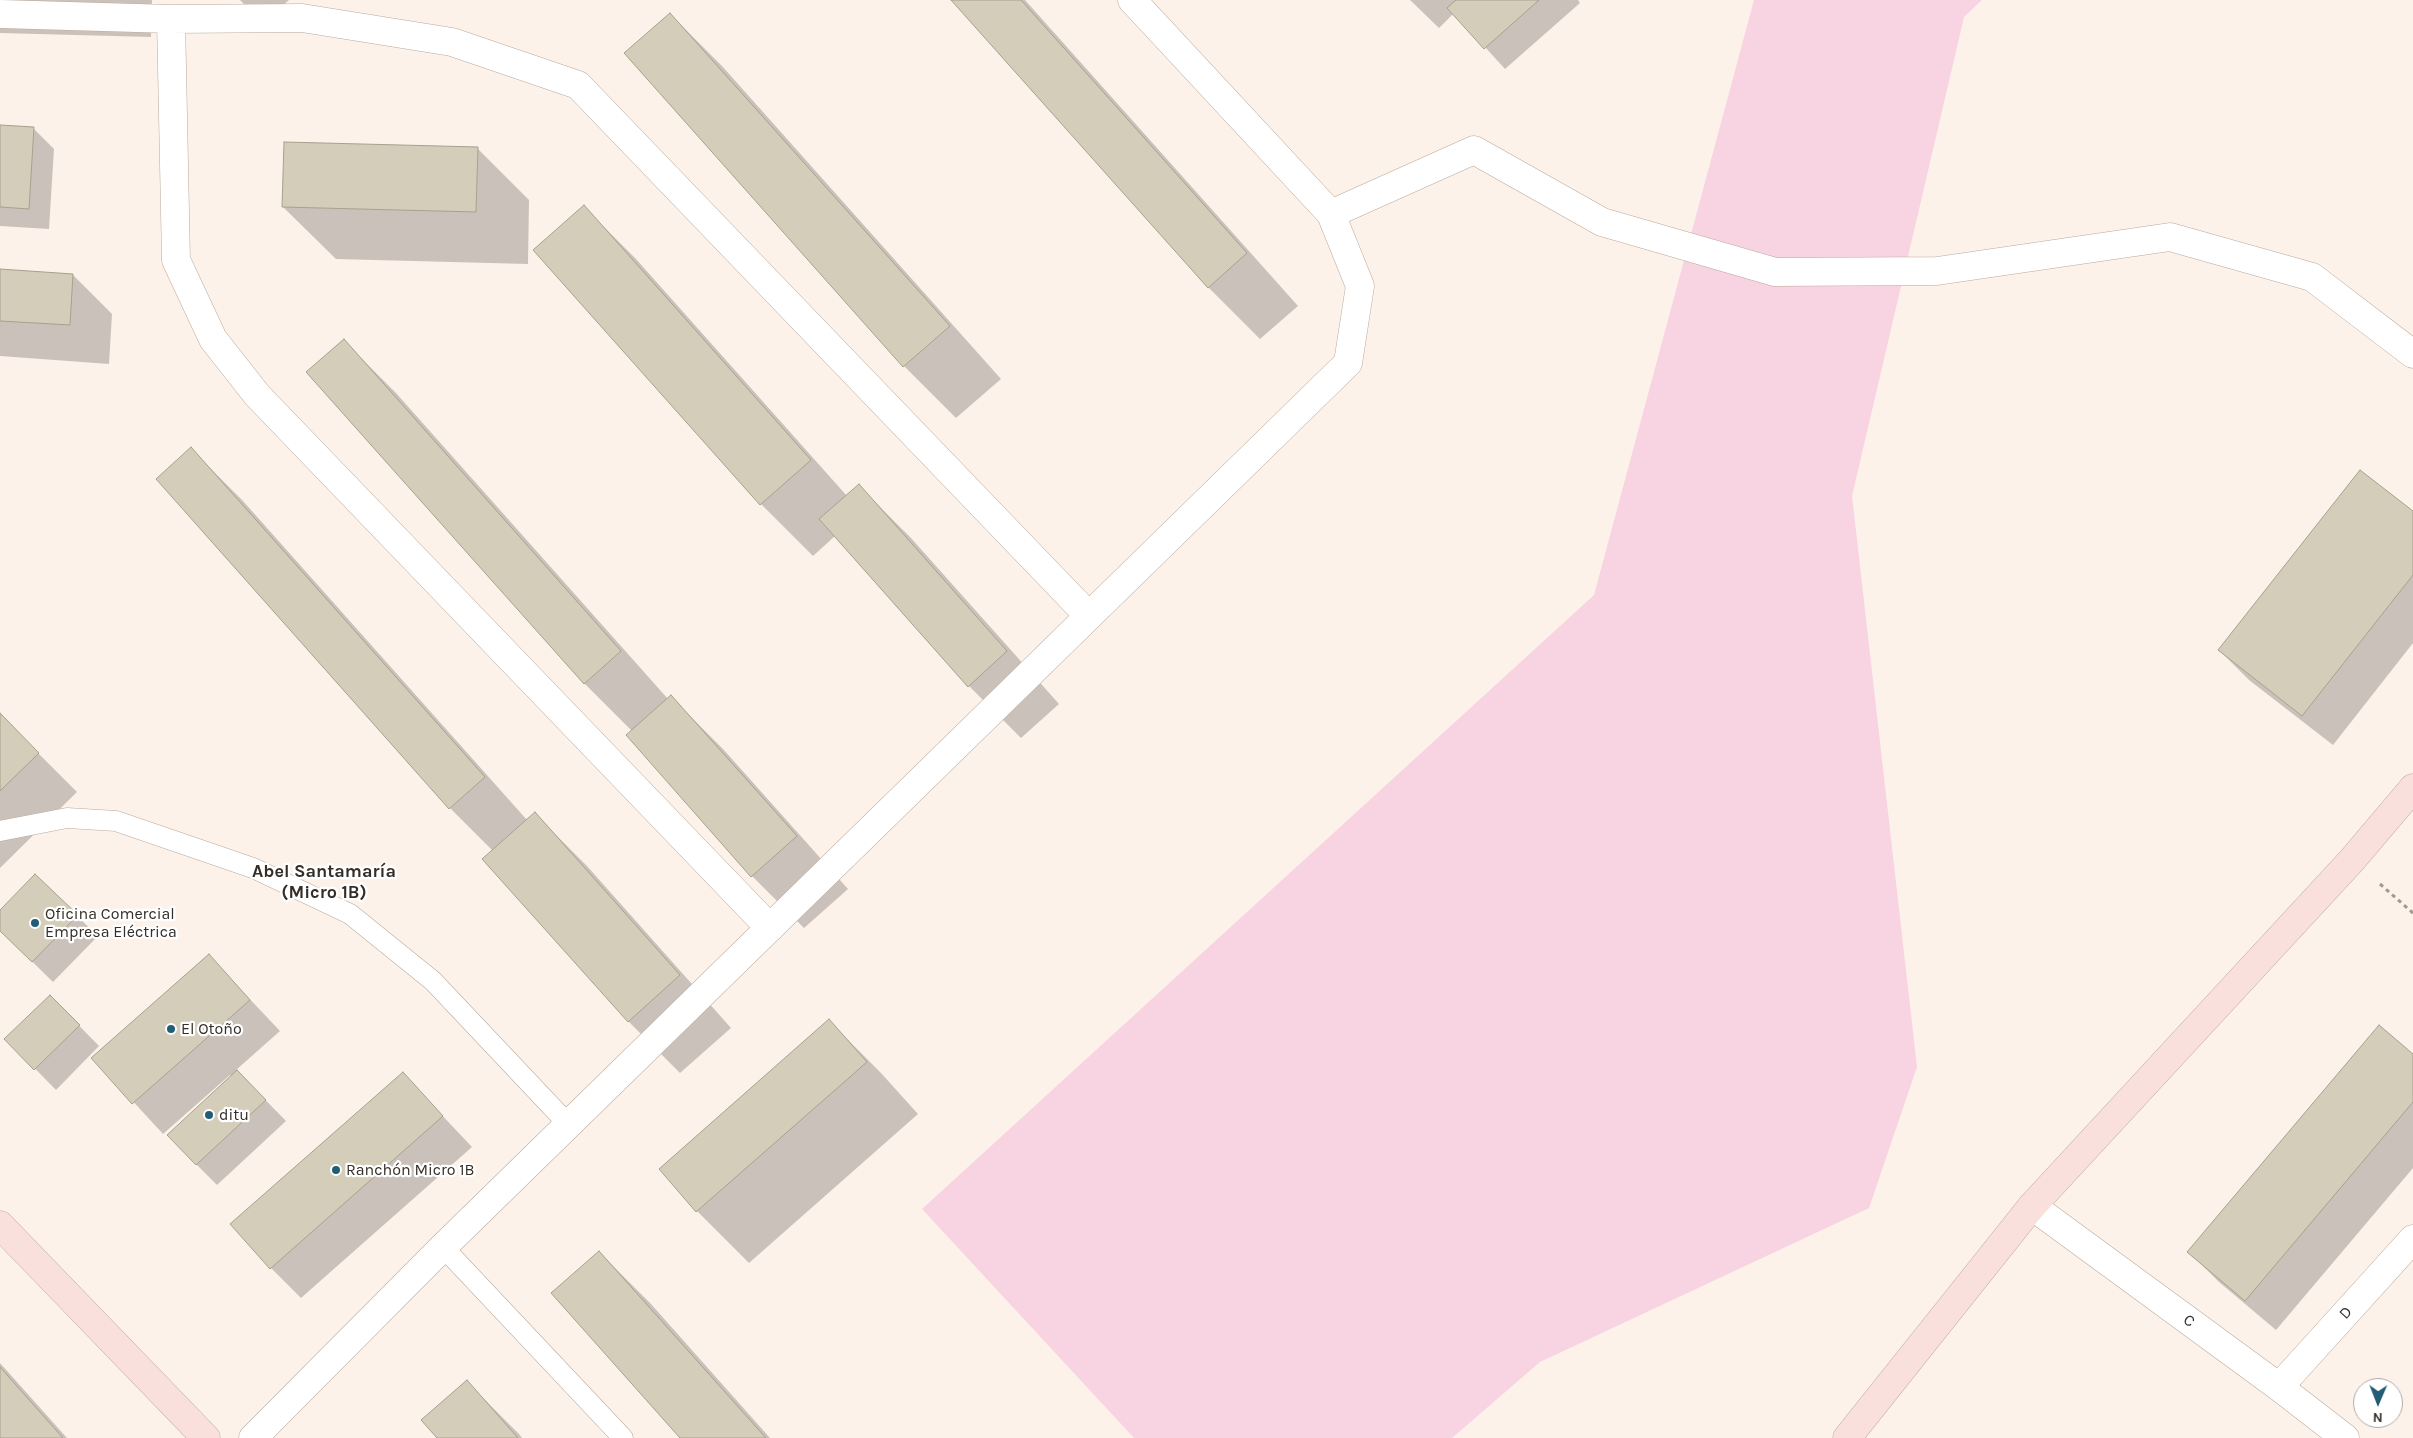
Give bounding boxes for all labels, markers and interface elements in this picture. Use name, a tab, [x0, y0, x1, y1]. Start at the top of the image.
district label: Abel Santamaría (Micro 1B)	[252, 861, 396, 904]
place label: Oficina Comercial Empresa Eléctrica	[45, 904, 177, 942]
marker: Oficina Comercial Empresa Eléctrica	[29, 917, 41, 929]
place label: El Otoño	[181, 1019, 242, 1039]
marker: El Otoño	[165, 1023, 177, 1035]
place label: ditu	[219, 1105, 249, 1125]
marker: ditu	[203, 1109, 215, 1121]
place label: Ranchón Micro 1B	[346, 1160, 475, 1180]
marker: Ranchón Micro 1B	[330, 1164, 342, 1176]
street label: D	[2335, 1303, 2357, 1323]
street label: C	[2179, 1310, 2199, 1332]
north arrow	[2353, 1378, 2403, 1428]
text: N	[2373, 1409, 2383, 1426]

